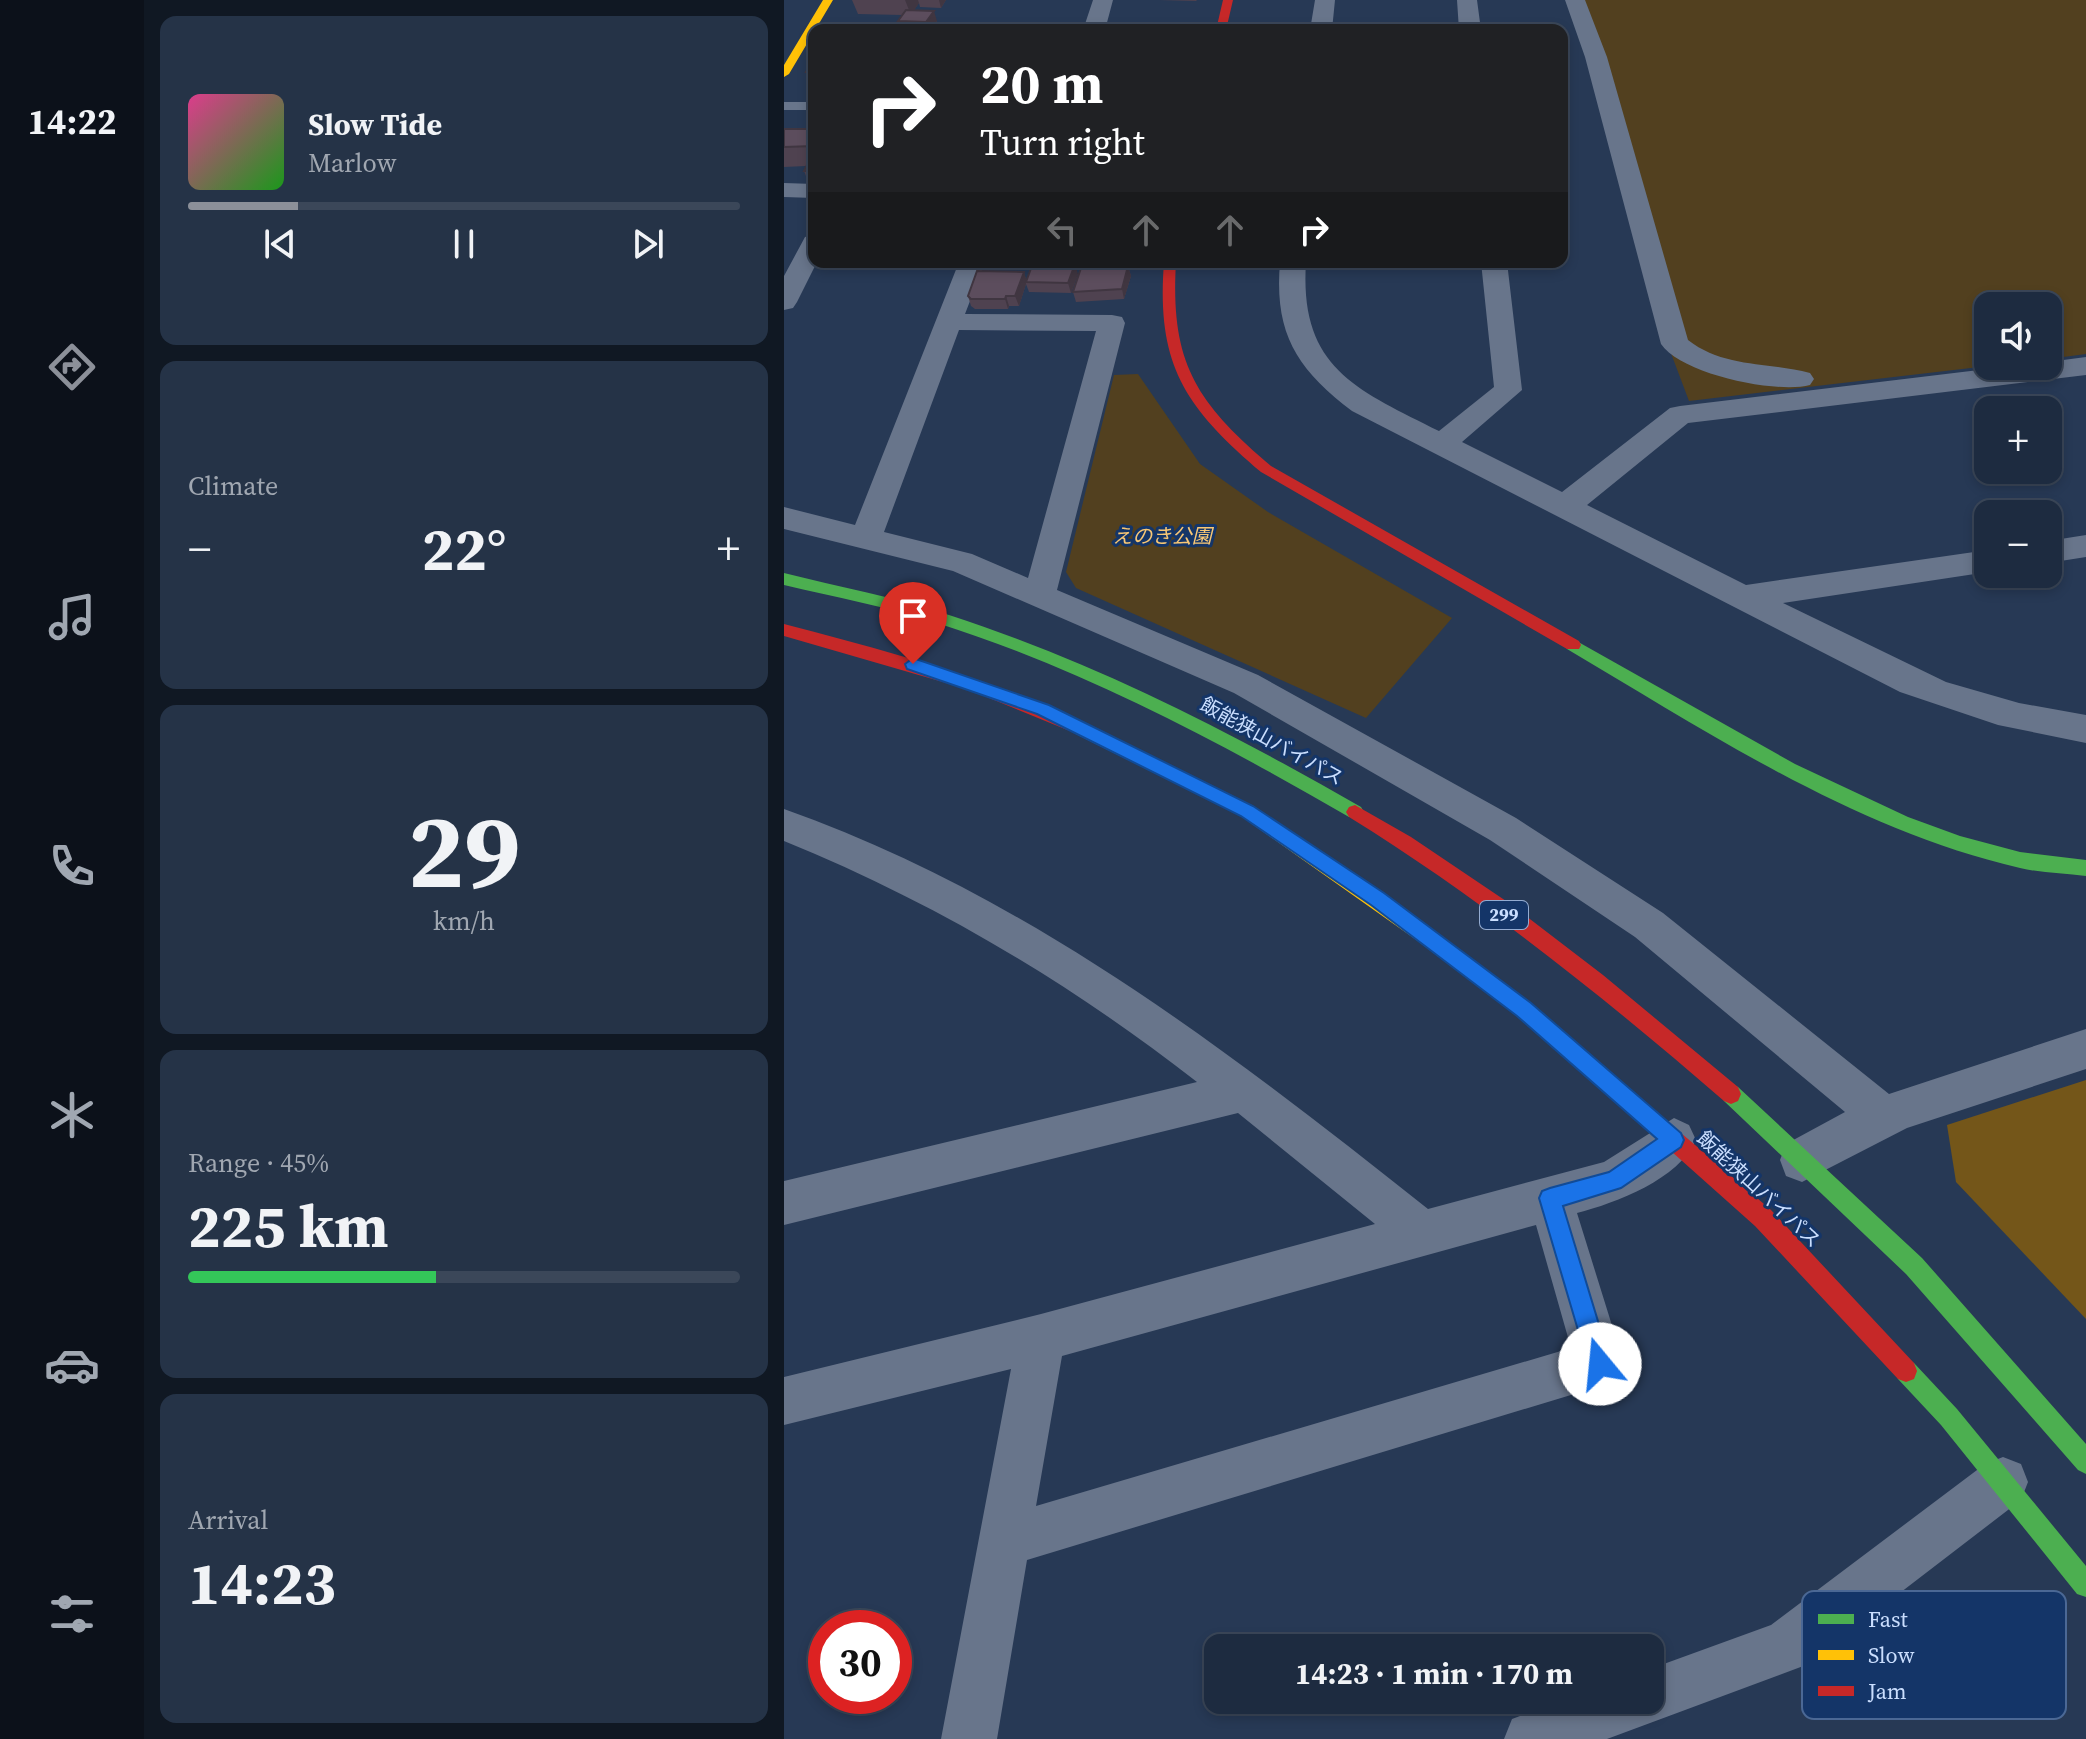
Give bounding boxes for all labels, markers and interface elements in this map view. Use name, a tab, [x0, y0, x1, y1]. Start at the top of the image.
text: 20 m	[980, 45, 1103, 122]
icon: right	[848, 56, 952, 160]
text: 14:22	[28, 97, 116, 146]
text: Slow Tide	[308, 104, 442, 145]
text: Turn right	[980, 118, 1145, 167]
text: Marlow	[308, 145, 397, 181]
icon: left	[1040, 208, 1084, 252]
icon: ahead	[1124, 208, 1168, 252]
icon: ahead	[1208, 208, 1252, 252]
icon: right	[1292, 208, 1336, 252]
icon: previous	[258, 222, 302, 266]
icon: pause	[442, 222, 486, 266]
icon: next	[626, 222, 670, 266]
map controls	[1974, 292, 2062, 588]
button: sound	[1974, 292, 2062, 380]
icon: directions	[44, 339, 100, 395]
button: +	[1974, 396, 2062, 484]
text: Climate	[188, 468, 278, 504]
button: −	[1974, 500, 2062, 588]
text: 22°	[422, 508, 506, 590]
text: −	[188, 518, 211, 579]
text: +	[717, 518, 740, 579]
park label: えのき公園	[1112, 522, 1215, 550]
pin	[879, 582, 947, 664]
icon: music	[44, 589, 100, 645]
icon: arrive	[891, 594, 935, 638]
street label: 飯能狭山バイパス	[1195, 690, 1349, 792]
text: 29	[408, 779, 520, 922]
icon: phone	[44, 838, 100, 894]
road number: 299	[1480, 901, 1528, 929]
text: km/h	[433, 903, 495, 939]
icon: climate	[44, 1087, 100, 1143]
street label: 飯能狭山バイパス	[1691, 1124, 1827, 1254]
text: Range · 45%	[188, 1145, 329, 1181]
text: 225 km	[188, 1185, 389, 1267]
position arrow	[1558, 1322, 1642, 1406]
icon: car	[44, 1337, 100, 1393]
text: Arrival	[188, 1502, 268, 1538]
text: 14:23	[188, 1542, 336, 1624]
icon: filters	[44, 1586, 100, 1642]
legend	[1802, 1591, 2066, 1719]
text: Fast	[1868, 1604, 1909, 1634]
speed limit sign: 30	[808, 1610, 912, 1714]
text: Slow	[1868, 1640, 1915, 1670]
text: 14:23 · 1 min · 170 m	[1295, 1653, 1573, 1694]
text: Jam	[1867, 1676, 1907, 1706]

